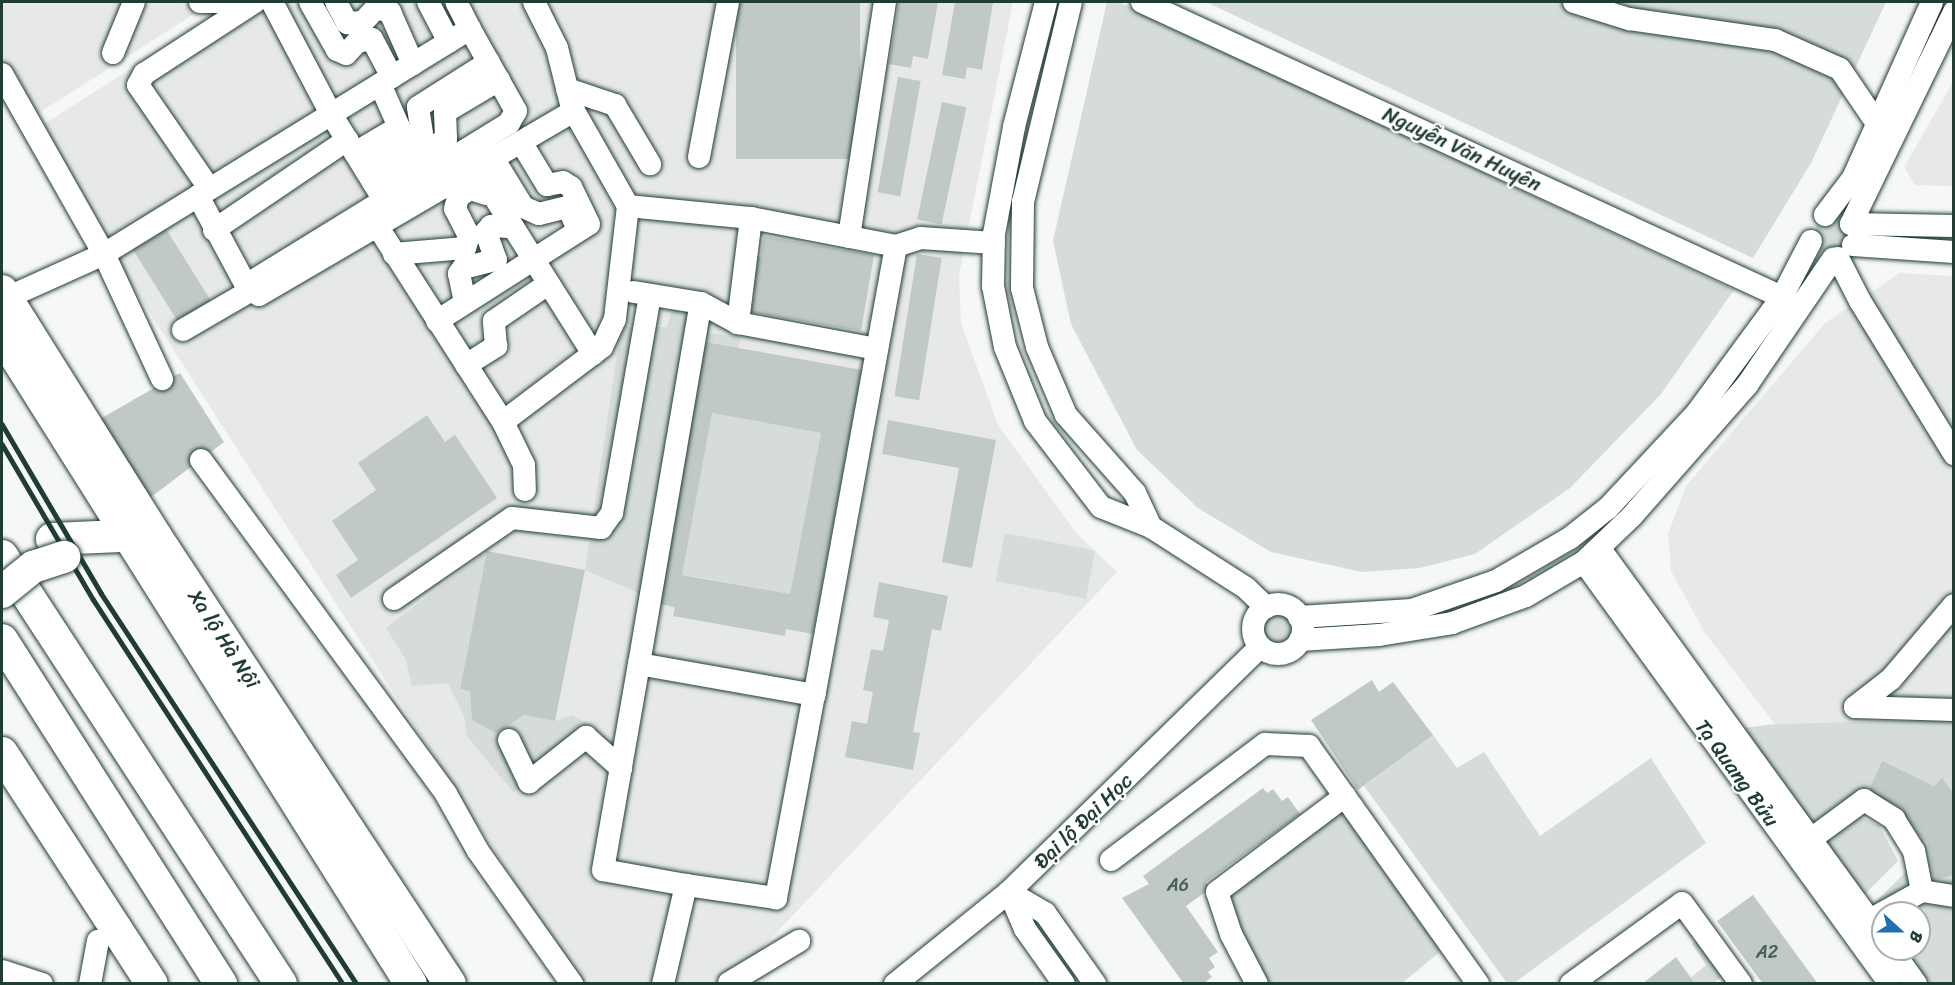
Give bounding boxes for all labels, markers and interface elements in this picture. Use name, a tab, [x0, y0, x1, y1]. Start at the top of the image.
street label: Nguyễn Văn Huyên	[1379, 101, 1545, 197]
street label: Xa lộ Hà Nội	[183, 585, 265, 693]
street label: Tạ Quang Bửu	[1690, 715, 1784, 831]
street label: Đại lộ Đại Học	[1029, 768, 1137, 874]
house number: A6	[1167, 874, 1189, 896]
north arrow	[1871, 901, 1931, 961]
text: B	[1901, 927, 1932, 947]
house number: A2	[1756, 941, 1778, 963]

